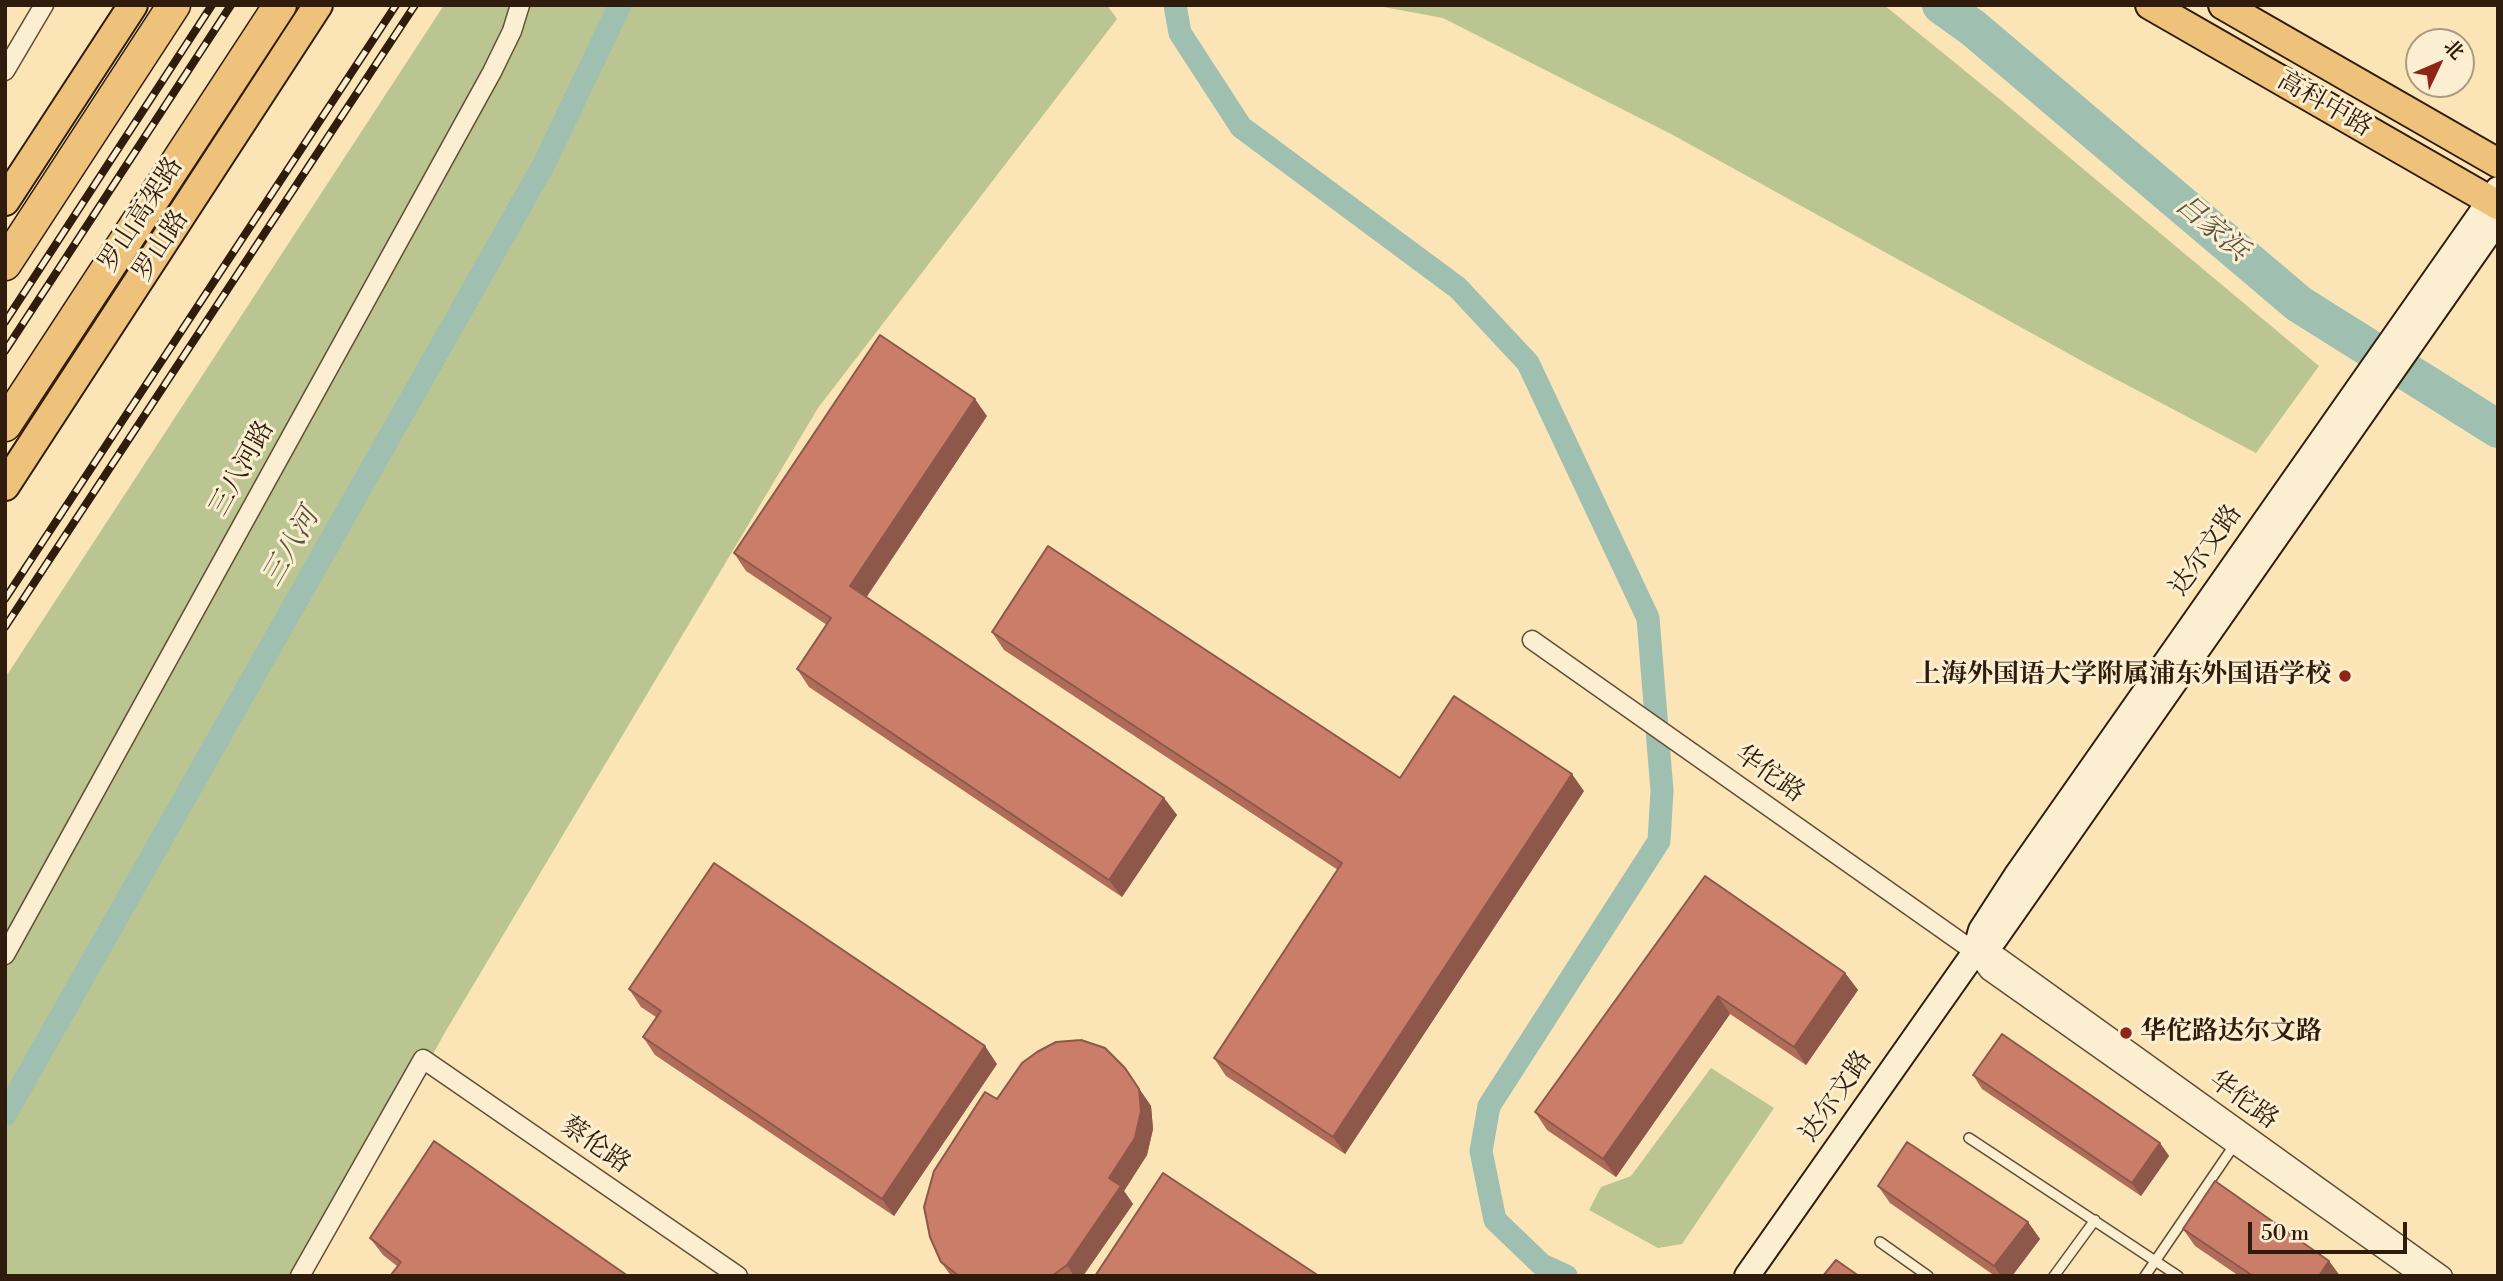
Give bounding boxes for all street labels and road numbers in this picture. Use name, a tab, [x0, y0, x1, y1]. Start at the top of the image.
street label: 高科中路	[2271, 65, 2377, 145]
street label: 罗山高架路	[94, 152, 190, 278]
street label: 罗山路	[128, 205, 196, 287]
street label: 三八河路	[204, 416, 282, 522]
street label: 达尔文路	[2164, 499, 2250, 603]
street label: 华佗路	[1728, 740, 1810, 810]
street label: 达尔文路	[1794, 1045, 1880, 1149]
street label: 华佗路	[2202, 1065, 2284, 1137]
street label: 蔡伦路	[554, 1111, 636, 1181]

